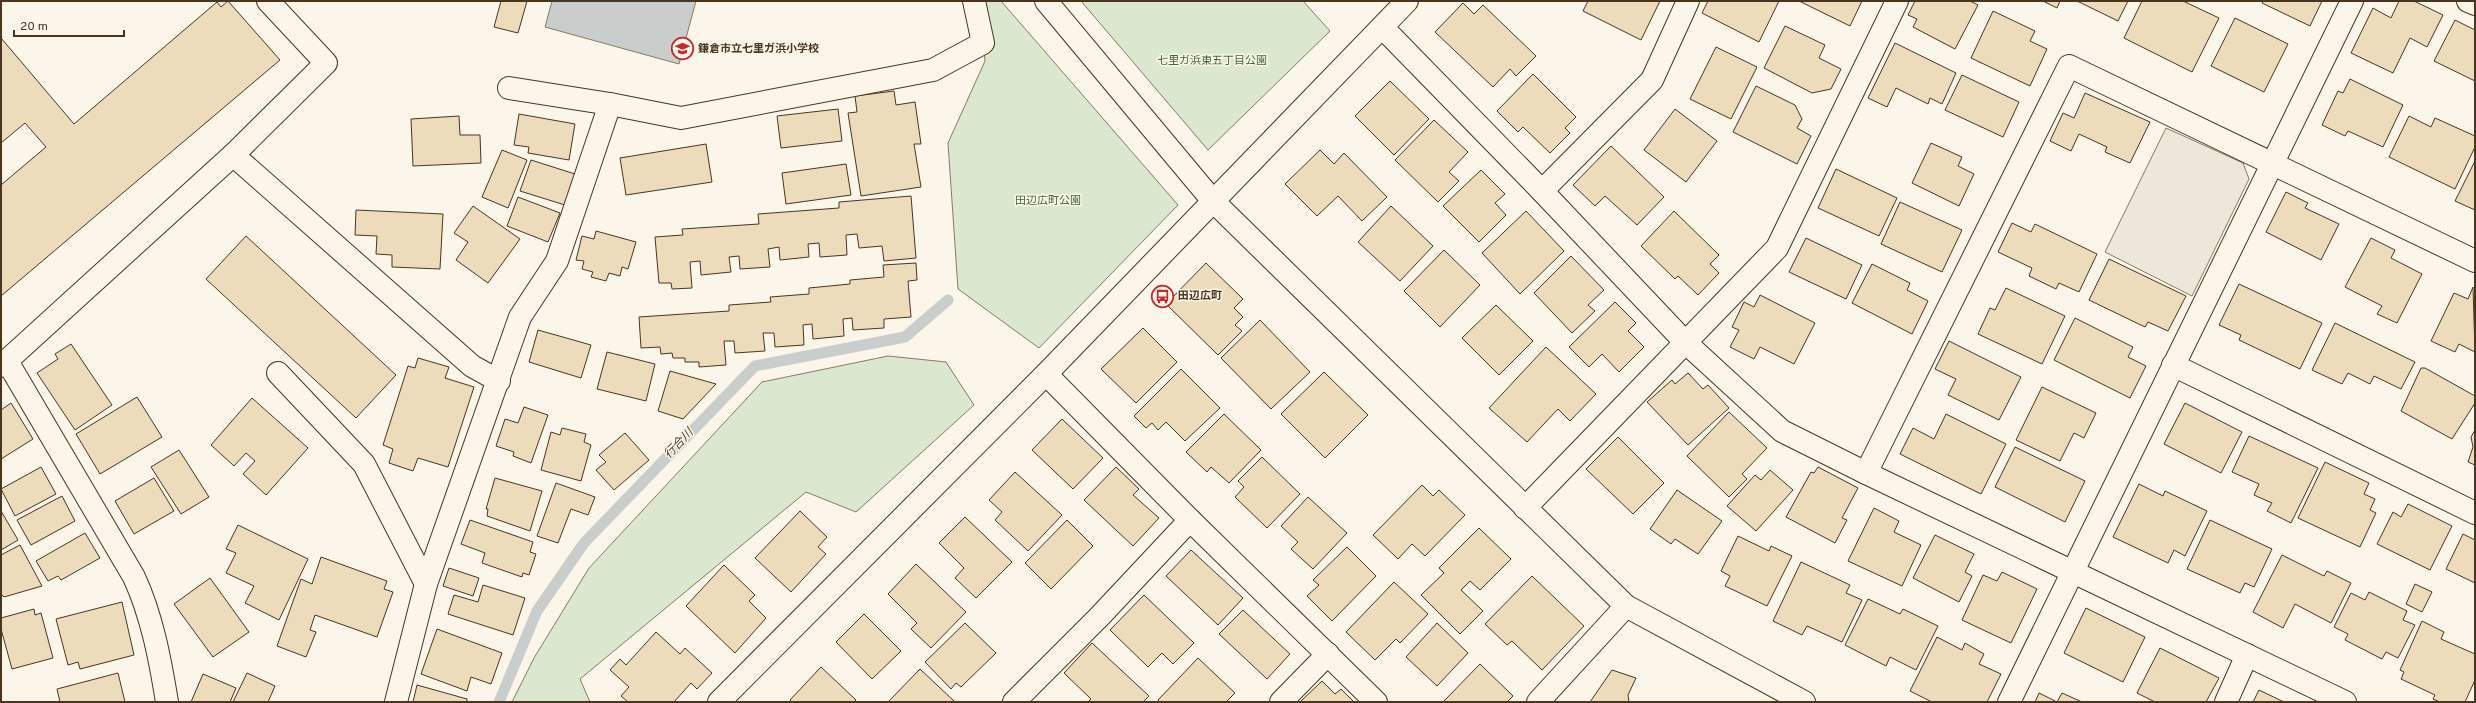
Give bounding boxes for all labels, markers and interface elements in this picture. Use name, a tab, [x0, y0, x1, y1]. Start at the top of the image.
scale bar	[14, 12, 124, 38]
text: 20 m	[20, 19, 48, 35]
school or university icon: 鎌倉市立七里ガ浜小学校	[669, 36, 695, 62]
place label: 鎌倉市立七里ガ浜小学校	[698, 42, 819, 56]
park label: 七里ガ浜東五丁目公園	[1157, 54, 1267, 68]
park label: 田辺広町公園	[1015, 194, 1081, 208]
bus stop icon: 田辺広町	[1150, 283, 1176, 309]
place label: 田辺広町	[1178, 289, 1222, 303]
water label: 行合川	[661, 424, 699, 463]

